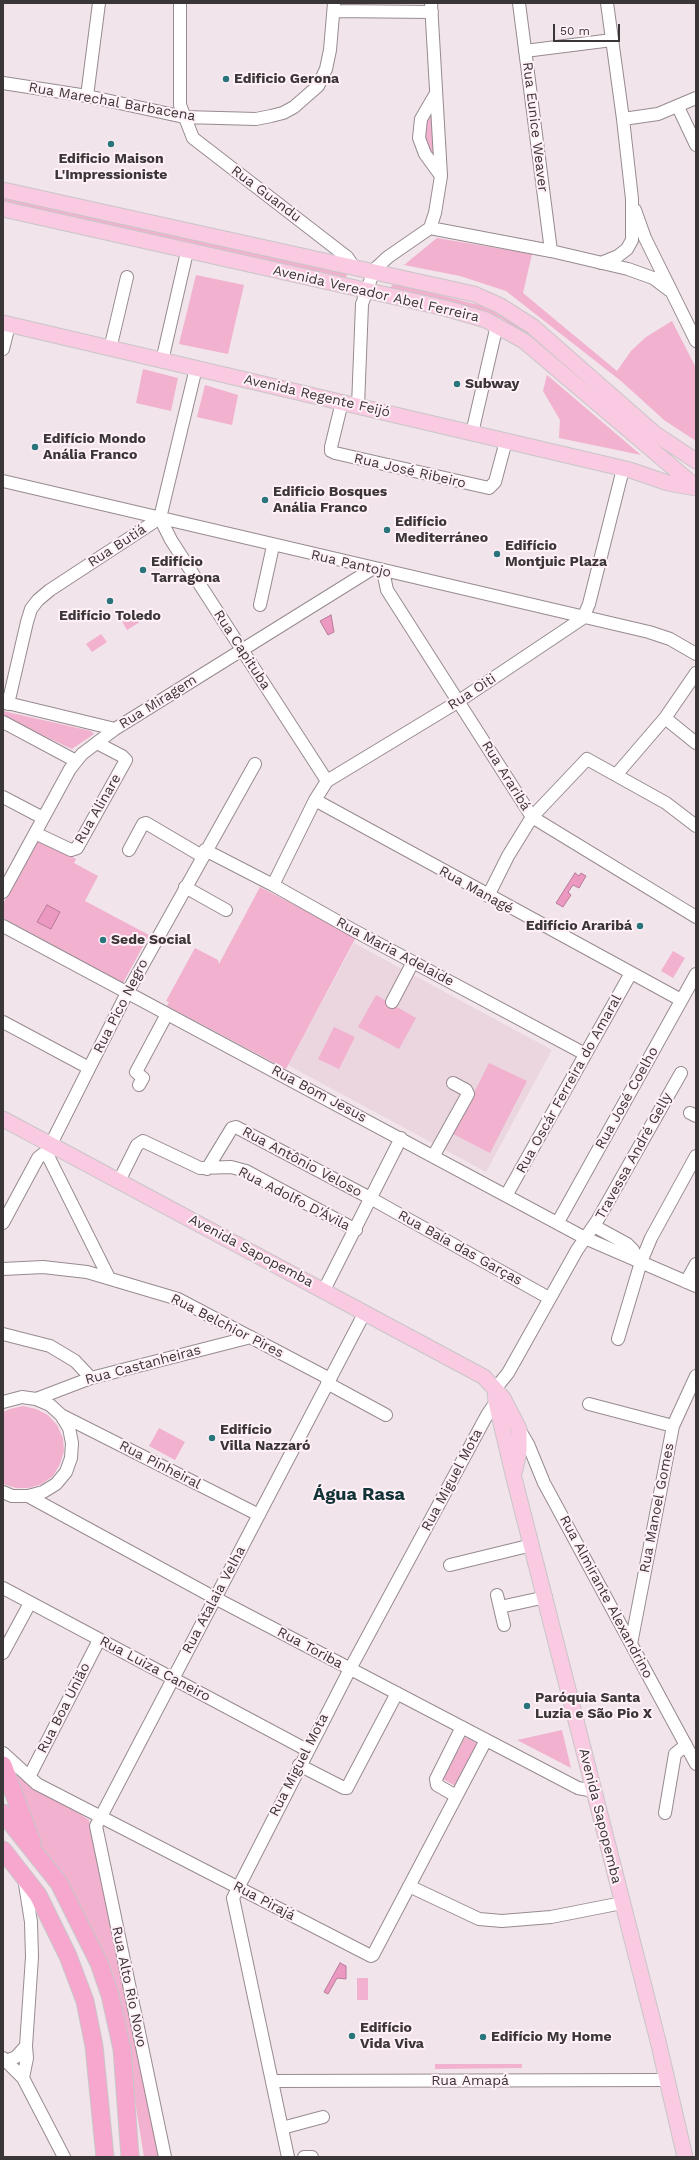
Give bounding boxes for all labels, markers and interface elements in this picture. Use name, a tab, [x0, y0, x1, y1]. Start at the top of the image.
scale bar	[555, 16, 622, 42]
text: 50 m	[560, 24, 590, 38]
street label: Rua Eunice Weaver	[519, 61, 551, 193]
place label: Edificio Gerona	[234, 71, 339, 87]
marker: Edificio Gerona	[221, 74, 231, 84]
street label: Rua Marechal Barbacena	[27, 79, 197, 125]
marker: Edificio Maison L'Impressioniste	[106, 139, 116, 149]
place label: Edificio Maison L'Impressioniste	[55, 151, 167, 184]
street label: Rua Guandu	[228, 162, 304, 226]
street label: Avenida Vereador Abel Ferreira	[271, 262, 481, 326]
street label: Avenida Regente Feijó	[242, 371, 392, 421]
place label: Subway	[465, 376, 519, 392]
marker: Subway	[452, 379, 462, 389]
place label: Edifício Mondo Anália Franco	[43, 431, 146, 464]
marker: Edifício Mondo Anália Franco	[30, 442, 40, 452]
street label: Rua José Ribeiro	[352, 450, 468, 492]
place label: Edificio Bosques Anália Franco	[273, 484, 387, 516]
marker: Edificio Bosques Anália Franco	[260, 495, 270, 505]
place label: Edifício Mediterráneo	[395, 514, 488, 546]
street label: Rua Butiá	[85, 521, 149, 571]
marker: Edifício Mediterráneo	[382, 525, 392, 535]
place label: Edifício Montjuic Plaza	[505, 538, 607, 570]
street label: Rua Pantojo	[309, 547, 393, 581]
marker: Edifício Montjuic Plaza	[492, 549, 502, 559]
place label: Edifício Tarragona	[151, 554, 220, 586]
marker: Edifício Tarragona	[138, 565, 148, 575]
marker: Edifício Toledo	[105, 596, 115, 606]
street label: Rua Capituba	[210, 607, 274, 693]
place label: Edifício Toledo	[59, 608, 161, 624]
street label: Rua Oiti	[445, 670, 499, 714]
street label: Rua Miragem	[116, 671, 200, 733]
street label: Rua Araribá	[478, 738, 534, 814]
street label: Rua Alinare	[71, 771, 125, 847]
street label: Rua Managé	[436, 863, 516, 917]
street label: Rua Maria Adelaide	[333, 914, 457, 990]
place label: Edifício Araribá	[526, 918, 632, 934]
marker: Edifício Araribá	[635, 921, 645, 931]
place label: Sede Social	[111, 932, 191, 948]
marker: Sede Social	[98, 935, 108, 945]
street label: Rua Pico Negro	[90, 956, 152, 1056]
street label: Rua Oscár Ferreira do Amaral	[513, 992, 625, 1176]
street label: Rua José Coelho	[592, 1044, 662, 1152]
street label: Rua Bom Jesus	[269, 1062, 369, 1126]
street label: Travessa André Gelly	[592, 1090, 676, 1222]
street label: Rua Antônio Veloso	[239, 1123, 365, 1201]
street label: Rua Adolfo D'Ávila	[235, 1163, 353, 1235]
street label: Rua Baía das Garças	[395, 1207, 525, 1289]
street label: Avenida Sapopemba	[186, 1211, 316, 1291]
street label: Rua Belchior Pires	[168, 1290, 286, 1362]
street label: Rua Castanheiras	[83, 1341, 203, 1389]
place label: Edifício Villa Nazzaró	[220, 1422, 310, 1454]
street label: Rua Miguel Mota	[418, 1426, 486, 1534]
marker: Edifício Villa Nazzaró	[207, 1433, 217, 1443]
street label: Rua Pinheiral	[116, 1437, 204, 1493]
street label: Rua Manoel Gomes	[636, 1442, 678, 1574]
district label: Água Rasa	[313, 1484, 405, 1506]
street label: Rua Almirante Alexandrino	[556, 1513, 656, 1681]
street label: Rua Atalaia Velha	[179, 1544, 249, 1656]
street label: Rua Toriba	[274, 1624, 346, 1672]
street label: Rua Luiza Caneiro	[97, 1633, 213, 1705]
street label: Rua Boa União	[34, 1660, 94, 1756]
place label: Paróquia Santa Luzia e São Pio X	[535, 1690, 652, 1722]
marker: Paróquia Santa Luzia e São Pio X	[522, 1701, 532, 1711]
street label: Rua Miguel Mota	[266, 1711, 332, 1819]
street label: Avenida Sapopemba	[575, 1747, 625, 1885]
street label: Rua Pirajá	[230, 1878, 298, 1924]
street label: Rua Alto Rio Novo	[108, 1925, 150, 2049]
place label: Edifício Vida Viva	[360, 2020, 424, 2052]
place label: Edifício My Home	[491, 2029, 612, 2045]
marker: Edifício Vida Viva	[347, 2031, 357, 2041]
marker: Edifício My Home	[478, 2032, 488, 2042]
street label: Rua Amapá	[431, 2073, 509, 2089]

